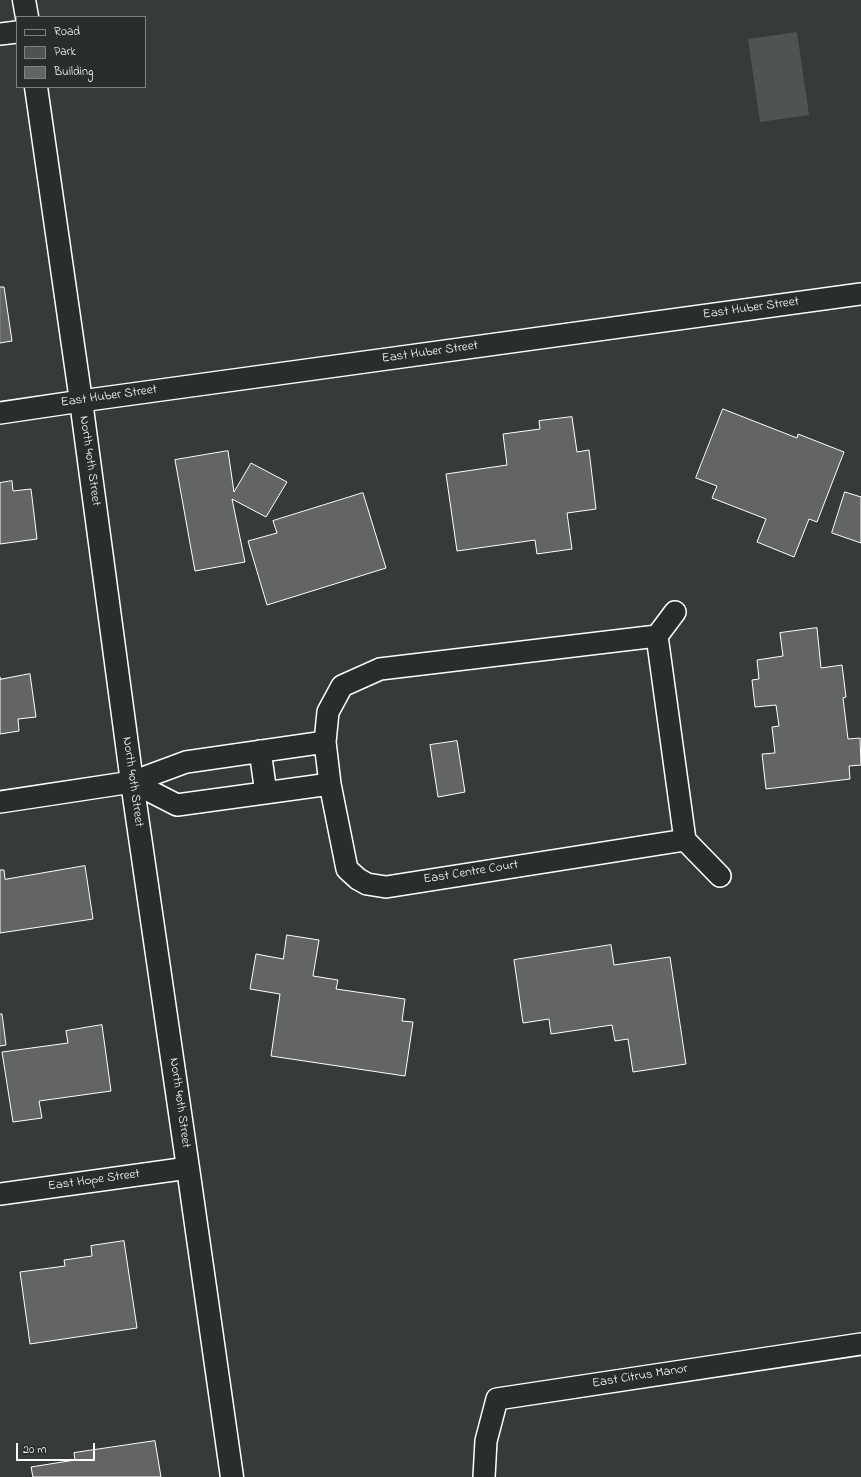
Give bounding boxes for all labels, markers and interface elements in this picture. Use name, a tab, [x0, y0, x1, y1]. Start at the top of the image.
legend	[16, 16, 146, 88]
text: Road	[54, 23, 80, 41]
text: Park	[54, 43, 76, 61]
text: Building	[54, 63, 93, 81]
street label: East Huber Street	[702, 295, 800, 323]
street label: East Huber Street	[381, 339, 479, 367]
street label: East Huber Street	[60, 383, 158, 411]
street label: North 40th Street	[75, 415, 103, 507]
street label: North 40th Street	[118, 736, 146, 828]
street label: East Centre Court	[423, 858, 519, 888]
street label: North 40th Street	[165, 1057, 193, 1149]
street label: East Hope Street	[47, 1167, 141, 1195]
street label: East Citrus Manor	[591, 1362, 689, 1392]
scale bar	[18, 1435, 97, 1461]
text: 20 m	[23, 1441, 46, 1459]

